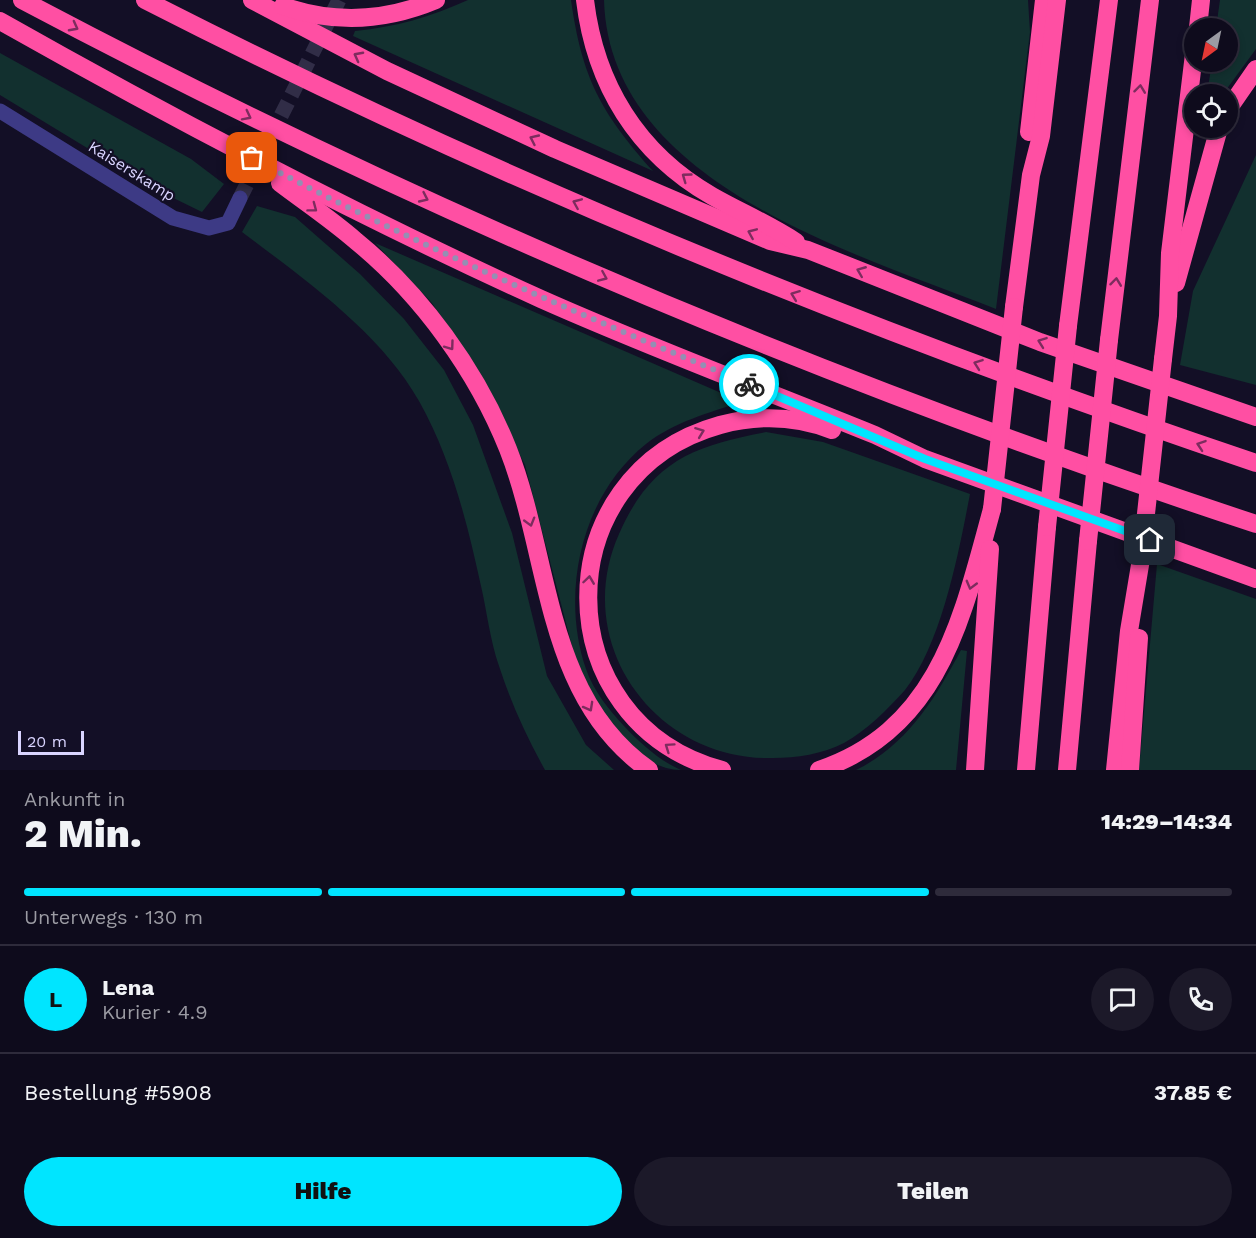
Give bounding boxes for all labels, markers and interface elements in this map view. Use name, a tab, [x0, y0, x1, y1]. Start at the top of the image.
north arrow	[1184, 18, 1238, 72]
map controls	[1184, 18, 1238, 138]
one-way arrow	[68, 20, 79, 32]
one-way arrow	[354, 52, 364, 63]
one-way arrow	[1133, 84, 1145, 93]
button: locate	[1184, 84, 1238, 138]
one-way arrow	[241, 109, 252, 121]
pin	[226, 132, 277, 183]
one-way arrow	[530, 135, 541, 147]
street label: Kaiserskamp	[85, 137, 179, 205]
icon: bag	[235, 141, 268, 174]
one-way arrow	[681, 173, 692, 184]
one-way arrow	[418, 191, 429, 203]
one-way arrow	[572, 199, 583, 211]
one-way arrow	[307, 201, 318, 212]
one-way arrow	[747, 228, 758, 240]
one-way arrow	[856, 266, 867, 278]
one-way arrow	[596, 270, 607, 282]
one-way arrow	[1109, 278, 1121, 287]
one-way arrow	[790, 290, 801, 303]
one-way arrow	[1037, 337, 1048, 349]
one-way arrow	[443, 339, 454, 350]
courier	[719, 354, 779, 414]
one-way arrow	[973, 358, 984, 371]
icon: bike	[733, 368, 766, 401]
one-way arrow	[694, 426, 704, 439]
one-way arrow	[1196, 439, 1207, 452]
pin	[1124, 514, 1175, 565]
one-way arrow	[523, 516, 535, 527]
icon: home	[1133, 523, 1166, 556]
one-way arrow	[583, 576, 595, 585]
one-way arrow	[966, 580, 979, 590]
one-way arrow	[582, 701, 593, 711]
scale bar	[18, 728, 84, 756]
text: 20 m	[27, 732, 67, 751]
one-way arrow	[664, 743, 675, 754]
text: Ankunft in	[24, 787, 125, 811]
text: 14:29–14:34	[1101, 809, 1232, 834]
text: 2 Min.	[24, 811, 142, 856]
text: Unterwegs · 130 m	[24, 905, 203, 929]
button: chat	[1091, 968, 1154, 1031]
button: phone	[1169, 968, 1232, 1031]
text: Lena	[102, 975, 154, 1000]
text: L	[49, 987, 62, 1012]
text: Kurier · 4.9	[102, 1000, 208, 1024]
text: Bestellung #5908	[24, 1080, 212, 1105]
text: 37.85 €	[1154, 1080, 1232, 1105]
button: Hilfe	[24, 1157, 622, 1226]
button: Teilen	[634, 1157, 1232, 1226]

